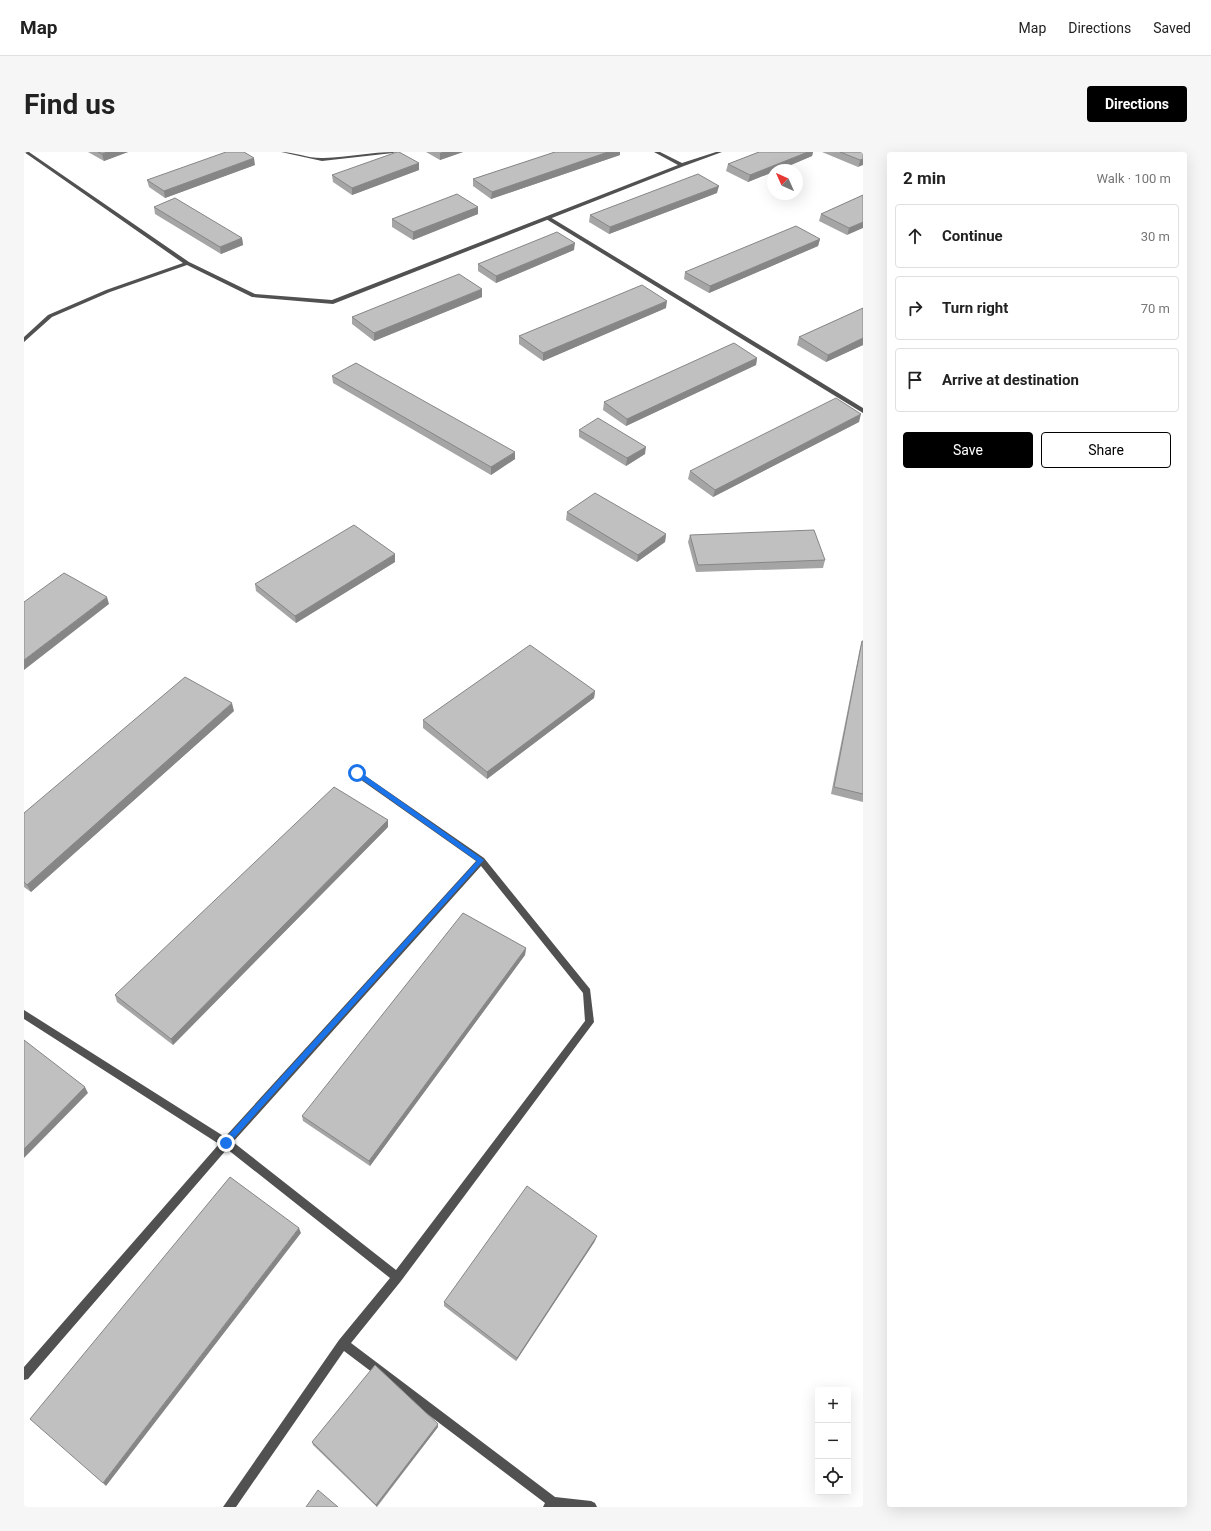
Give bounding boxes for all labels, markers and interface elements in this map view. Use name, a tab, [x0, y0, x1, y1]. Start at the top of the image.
text: Map	[20, 16, 58, 39]
text: Map	[1019, 20, 1046, 36]
text: Directions	[1068, 20, 1131, 36]
text: Saved	[1153, 20, 1191, 36]
button: Directions	[1087, 86, 1187, 122]
text: Find us	[24, 88, 115, 121]
north arrow	[767, 164, 803, 200]
text: 2 min	[903, 168, 946, 188]
text: Walk · 100 m	[1096, 171, 1171, 186]
icon: ahead	[904, 225, 926, 247]
text: Continue	[942, 227, 1003, 245]
text: 30 m	[1141, 229, 1170, 244]
icon: right	[904, 297, 926, 319]
text: Turn right	[942, 299, 1008, 317]
text: 70 m	[1141, 301, 1170, 316]
icon: arrive	[904, 369, 926, 391]
text: Arrive at destination	[942, 371, 1079, 389]
button: Save	[903, 432, 1033, 468]
button: Share	[1041, 432, 1171, 468]
route start	[348, 764, 366, 782]
route end	[217, 1134, 235, 1152]
map controls	[815, 1387, 851, 1495]
button: +	[815, 1387, 851, 1423]
button: −	[815, 1423, 851, 1459]
button: locate	[815, 1459, 851, 1495]

